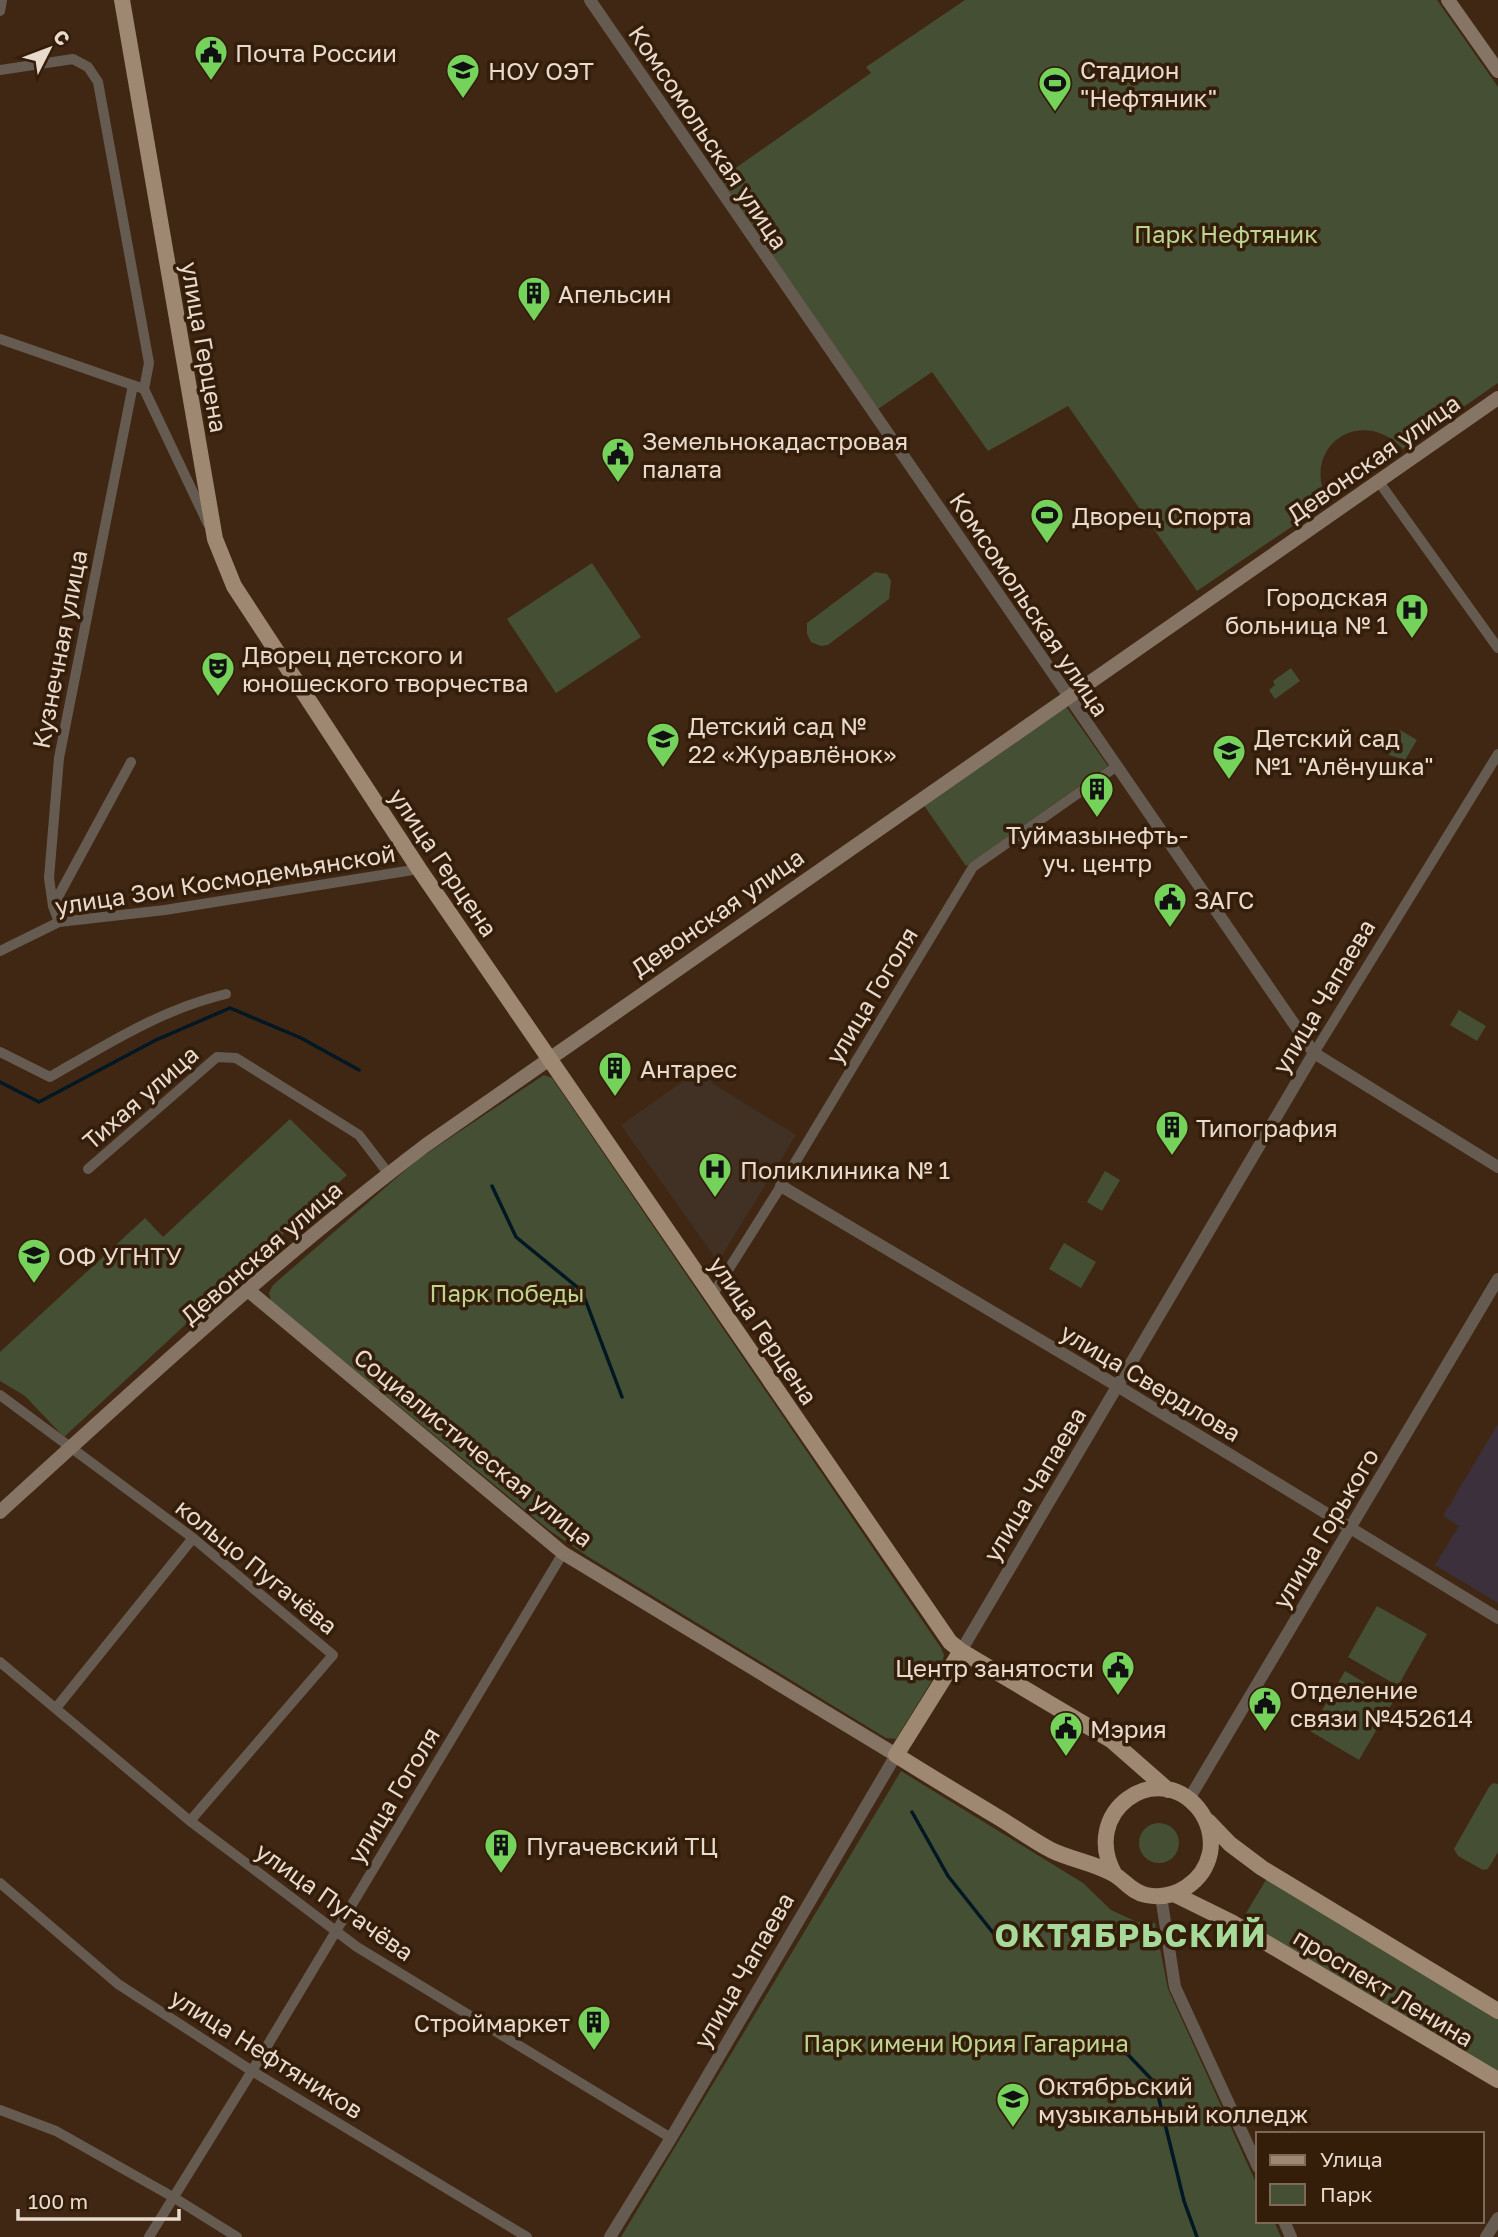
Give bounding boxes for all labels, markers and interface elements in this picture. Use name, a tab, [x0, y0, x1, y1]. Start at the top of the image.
north arrow	[14, 14, 84, 84]
street label: Комсомольская улица	[623, 19, 795, 255]
text: С	[49, 25, 75, 50]
public building icon: Почта России	[192, 33, 230, 82]
place label: Почта России	[235, 38, 397, 67]
school or university icon: НОУ ОЭТ	[444, 51, 482, 100]
place label: Стадион "Нефтяник"	[1080, 55, 1217, 112]
place label: НОУ ОЭТ	[488, 56, 594, 85]
sports icon: Стадион "Нефтяник"	[1036, 64, 1074, 113]
park label: Парк Нефтяник	[1134, 219, 1318, 248]
street label: улица Герцена	[176, 259, 234, 435]
building icon: Апельсин	[515, 274, 553, 323]
place label: Апельсин	[558, 279, 671, 308]
street label: Девонская улица	[1281, 388, 1465, 528]
place label: Земельнокадастровая палата	[642, 426, 908, 483]
public building icon: Земельнокадастровая палата	[599, 435, 637, 484]
street label: Комсомольская улица	[944, 486, 1116, 722]
sports icon: Дворец Спорта	[1028, 496, 1066, 545]
place label: Дворец Спорта	[1072, 501, 1252, 530]
street label: Кузнечная улица	[26, 547, 92, 751]
place label: Городская больница № 1	[1225, 582, 1388, 639]
hospital icon: Городская больница № 1	[1393, 591, 1431, 640]
place label: Дворец детского и юношеского творчества	[242, 640, 529, 697]
theatre icon: Дворец детского и юношеского творчества	[199, 649, 237, 698]
place label: Детский сад № 22 «Журавлёнок»	[688, 711, 896, 768]
school or university icon: Детский сад № 22 «Журавлёнок»	[644, 720, 682, 769]
place label: Детский сад №1 "Алёнушка"	[1254, 723, 1434, 780]
school or university icon: Детский сад №1 "Алёнушка"	[1210, 732, 1248, 781]
building icon: Туймазынефть- уч. центр	[1078, 770, 1116, 819]
street label: улица Герцена	[384, 782, 504, 942]
place label: Туймазынефть- уч. центр	[1006, 820, 1188, 877]
street label: улица Зои Космодемьянской	[53, 838, 397, 920]
street label: Девонская улица	[625, 842, 809, 982]
public building icon: ЗАГС	[1151, 880, 1189, 929]
place label: ЗАГС	[1194, 885, 1254, 914]
street label: улица Чапаева	[1266, 914, 1380, 1078]
street label: улица Гоголя	[819, 921, 923, 1069]
street label: Тихая улица	[76, 1039, 204, 1155]
building icon: Антарес	[596, 1049, 634, 1098]
place label: Антарес	[640, 1054, 737, 1083]
building icon: Типография	[1153, 1108, 1191, 1157]
place label: Типография	[1196, 1113, 1338, 1142]
hospital icon: Поликлиника № 1	[696, 1150, 734, 1199]
place label: Поликлиника № 1	[740, 1155, 950, 1184]
street label: Девонская улица	[175, 1174, 347, 1330]
school or university icon: ОФ УГНТУ	[15, 1236, 53, 1285]
place label: ОФ УГНТУ	[58, 1241, 182, 1270]
street label: улица Герцена	[704, 1250, 824, 1410]
park label: Парк победы	[430, 1278, 584, 1307]
street label: улица Свердлова	[1056, 1317, 1246, 1447]
street label: Социалистическая улица	[349, 1342, 599, 1552]
street label: улица Чапаева	[977, 1402, 1091, 1566]
street label: улица Горького	[1266, 1443, 1384, 1613]
street label: кольцо Пугачёва	[170, 1492, 344, 1640]
public building icon: Центр занятости	[1099, 1648, 1137, 1697]
place label: Центр занятости	[895, 1653, 1094, 1682]
place label: Отделение связи №452614	[1290, 1675, 1473, 1732]
public building icon: Отделение связи №452614	[1246, 1684, 1284, 1733]
public building icon: Мэрия	[1047, 1709, 1085, 1758]
place label: Мэрия	[1090, 1714, 1167, 1743]
street label: улица Гоголя	[341, 1721, 445, 1869]
building icon: Пугачевский ТЦ	[482, 1826, 520, 1875]
place label: Пугачевский ТЦ	[526, 1831, 718, 1860]
street label: улица Пугачёва	[250, 1836, 420, 1966]
street label: улица Чапаева	[687, 1887, 799, 2053]
district label: ОКТЯБРЬСКИЙ	[995, 1916, 1267, 1954]
street label: проспект Ленина	[1289, 1922, 1479, 2052]
street label: улица Нефтяников	[165, 1982, 369, 2124]
building icon: Строймаркет	[575, 2003, 613, 2052]
place label: Строймаркет	[414, 2008, 570, 2037]
park label: Парк имени Юрия Гагарина	[803, 2028, 1129, 2057]
place label: Октябрьский музыкальный колледж	[1038, 2071, 1308, 2128]
school or university icon: Октябрьский музыкальный колледж	[994, 2080, 1032, 2129]
legend	[1256, 2132, 1484, 2223]
text: Улица	[1320, 2146, 1383, 2172]
scale bar	[18, 2178, 178, 2222]
text: Парк	[1320, 2181, 1373, 2207]
text: 100 m	[28, 2188, 88, 2214]

